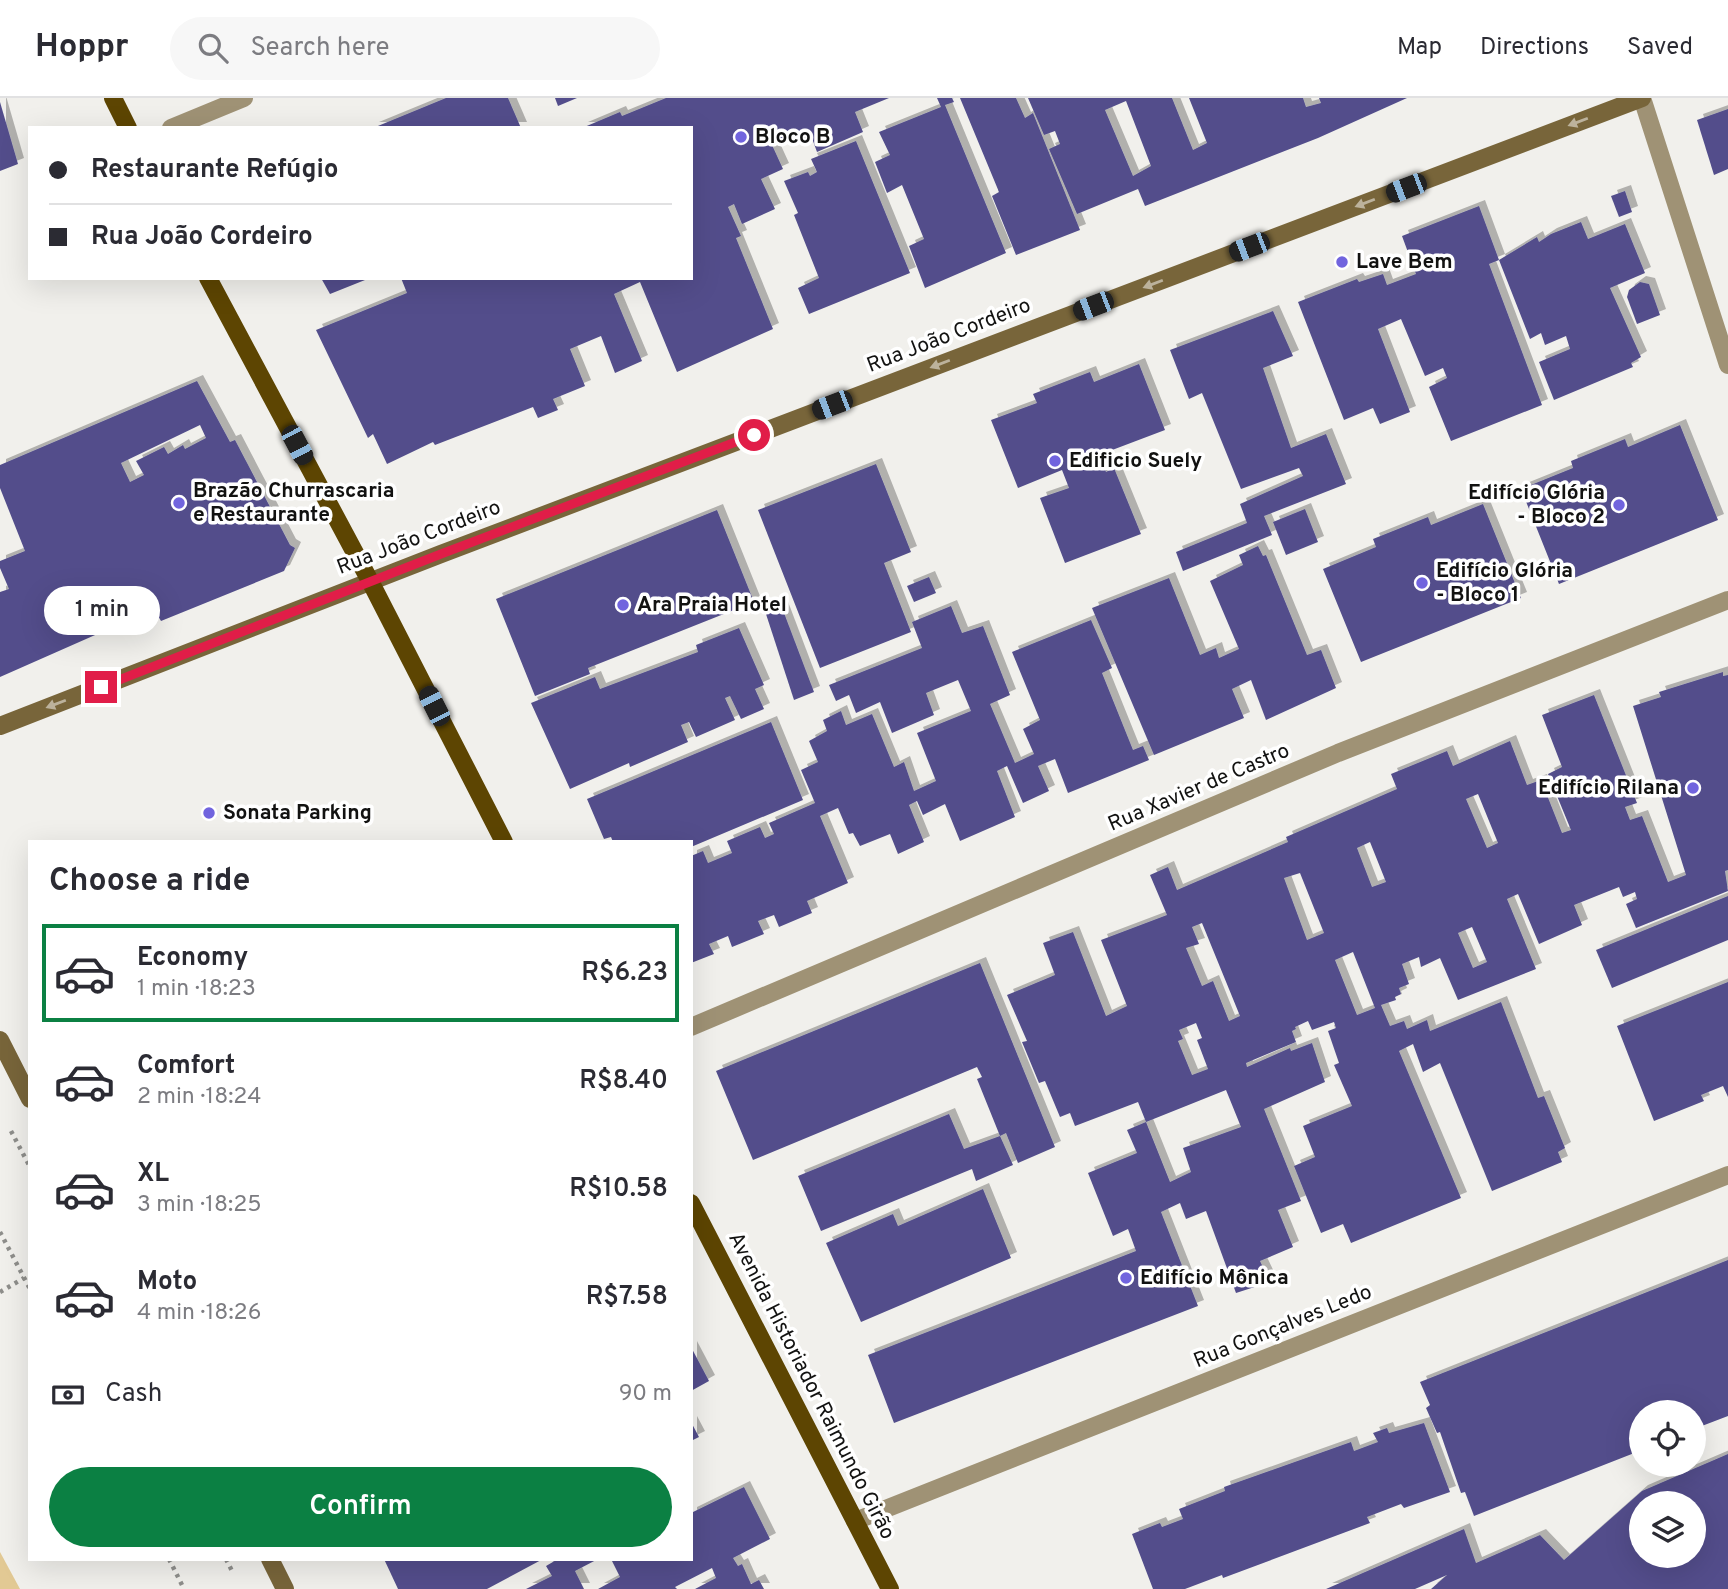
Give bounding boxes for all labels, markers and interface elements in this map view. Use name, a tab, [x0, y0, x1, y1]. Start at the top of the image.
search box	[170, 17, 660, 80]
text: Hoppr	[35, 27, 128, 69]
icon: search	[194, 29, 232, 67]
text: Search here	[250, 32, 389, 65]
text: Map	[1397, 33, 1442, 63]
text: Directions	[1480, 33, 1589, 63]
text: Saved	[1627, 33, 1693, 63]
one-way arrow	[1568, 117, 1589, 128]
place label: Bloco B	[755, 124, 831, 151]
marker: Bloco B	[733, 129, 749, 145]
text: Restaurante Refúgio	[91, 154, 339, 187]
car	[1383, 171, 1430, 205]
one-way arrow	[1355, 198, 1376, 209]
text: Rua João Cordeiro	[91, 221, 313, 254]
car	[1226, 230, 1273, 264]
place label: Lave Bem	[1356, 249, 1453, 276]
marker: Lave Bem	[1334, 254, 1350, 270]
one-way arrow	[1142, 278, 1163, 289]
car	[1070, 289, 1117, 323]
street label: Rua João Cordeiro	[863, 292, 1035, 380]
one-way arrow	[929, 359, 950, 370]
car	[809, 388, 856, 422]
route start	[738, 419, 770, 451]
car	[278, 422, 317, 468]
place label: Edificio Suely	[1069, 448, 1202, 475]
marker: Edificio Suely	[1047, 453, 1063, 469]
place label: Brazão Churrascaria e Restaurante	[193, 478, 394, 529]
place label: Edifício Glória - Bloco 2	[1468, 480, 1605, 531]
street label: Rua João Cordeiro	[333, 494, 505, 582]
marker: Brazão Churrascaria e Restaurante	[171, 495, 187, 511]
marker: Edifício Glória - Bloco 2	[1611, 497, 1627, 513]
place label: Edifício Glória - Bloco 1	[1436, 558, 1573, 609]
marker: Edifício Glória - Bloco 1	[1414, 575, 1430, 591]
callout: 1 min	[43, 586, 159, 634]
place label: Ara Praia Hotel	[637, 592, 787, 619]
text: 1 min	[75, 596, 129, 625]
marker: Ara Praia Hotel	[615, 597, 631, 613]
route end	[85, 671, 117, 703]
car	[416, 683, 453, 729]
one-way arrow	[45, 699, 66, 710]
street label: Rua Xavier de Castro	[1104, 738, 1294, 838]
place label: Edifício Rilana	[1538, 775, 1679, 802]
marker: Edifício Rilana	[1685, 780, 1701, 796]
place label: Sonata Parking	[223, 800, 372, 827]
marker: Sonata Parking	[201, 805, 217, 821]
text: Choose a ride	[49, 862, 250, 902]
icon: car	[53, 942, 116, 1005]
text: Economy	[137, 942, 248, 975]
text: R$6.23	[581, 957, 668, 990]
text: 1 min · 18:23	[137, 975, 256, 1004]
icon: car	[53, 1050, 116, 1113]
text: Comfort	[137, 1050, 235, 1083]
text: R$8.40	[579, 1065, 668, 1098]
text: 2 min · 18:24	[137, 1083, 262, 1112]
icon: car	[53, 1158, 116, 1221]
text: XL	[137, 1158, 169, 1191]
text: R$10.58	[569, 1173, 668, 1206]
text: 3 min · 18:25	[137, 1191, 262, 1220]
street label: Avenida Historiador Raimundo Girão	[721, 1228, 901, 1544]
place label: Edifício Mônica	[1140, 1265, 1289, 1292]
icon: car	[53, 1266, 116, 1329]
text: Moto	[137, 1266, 197, 1299]
marker: Edifício Mônica	[1118, 1270, 1134, 1286]
street label: Rua Gonçalves Ledo	[1190, 1279, 1376, 1375]
text: R$7.58	[586, 1281, 668, 1314]
text: 4 min · 18:26	[137, 1299, 261, 1328]
icon: cash	[49, 1376, 87, 1414]
text: Cash	[105, 1378, 162, 1411]
text: 90 m	[619, 1380, 672, 1409]
map controls	[1629, 1400, 1706, 1568]
button: locate	[1629, 1400, 1706, 1477]
button: Confirm	[49, 1467, 672, 1547]
button: layers	[1629, 1491, 1706, 1568]

